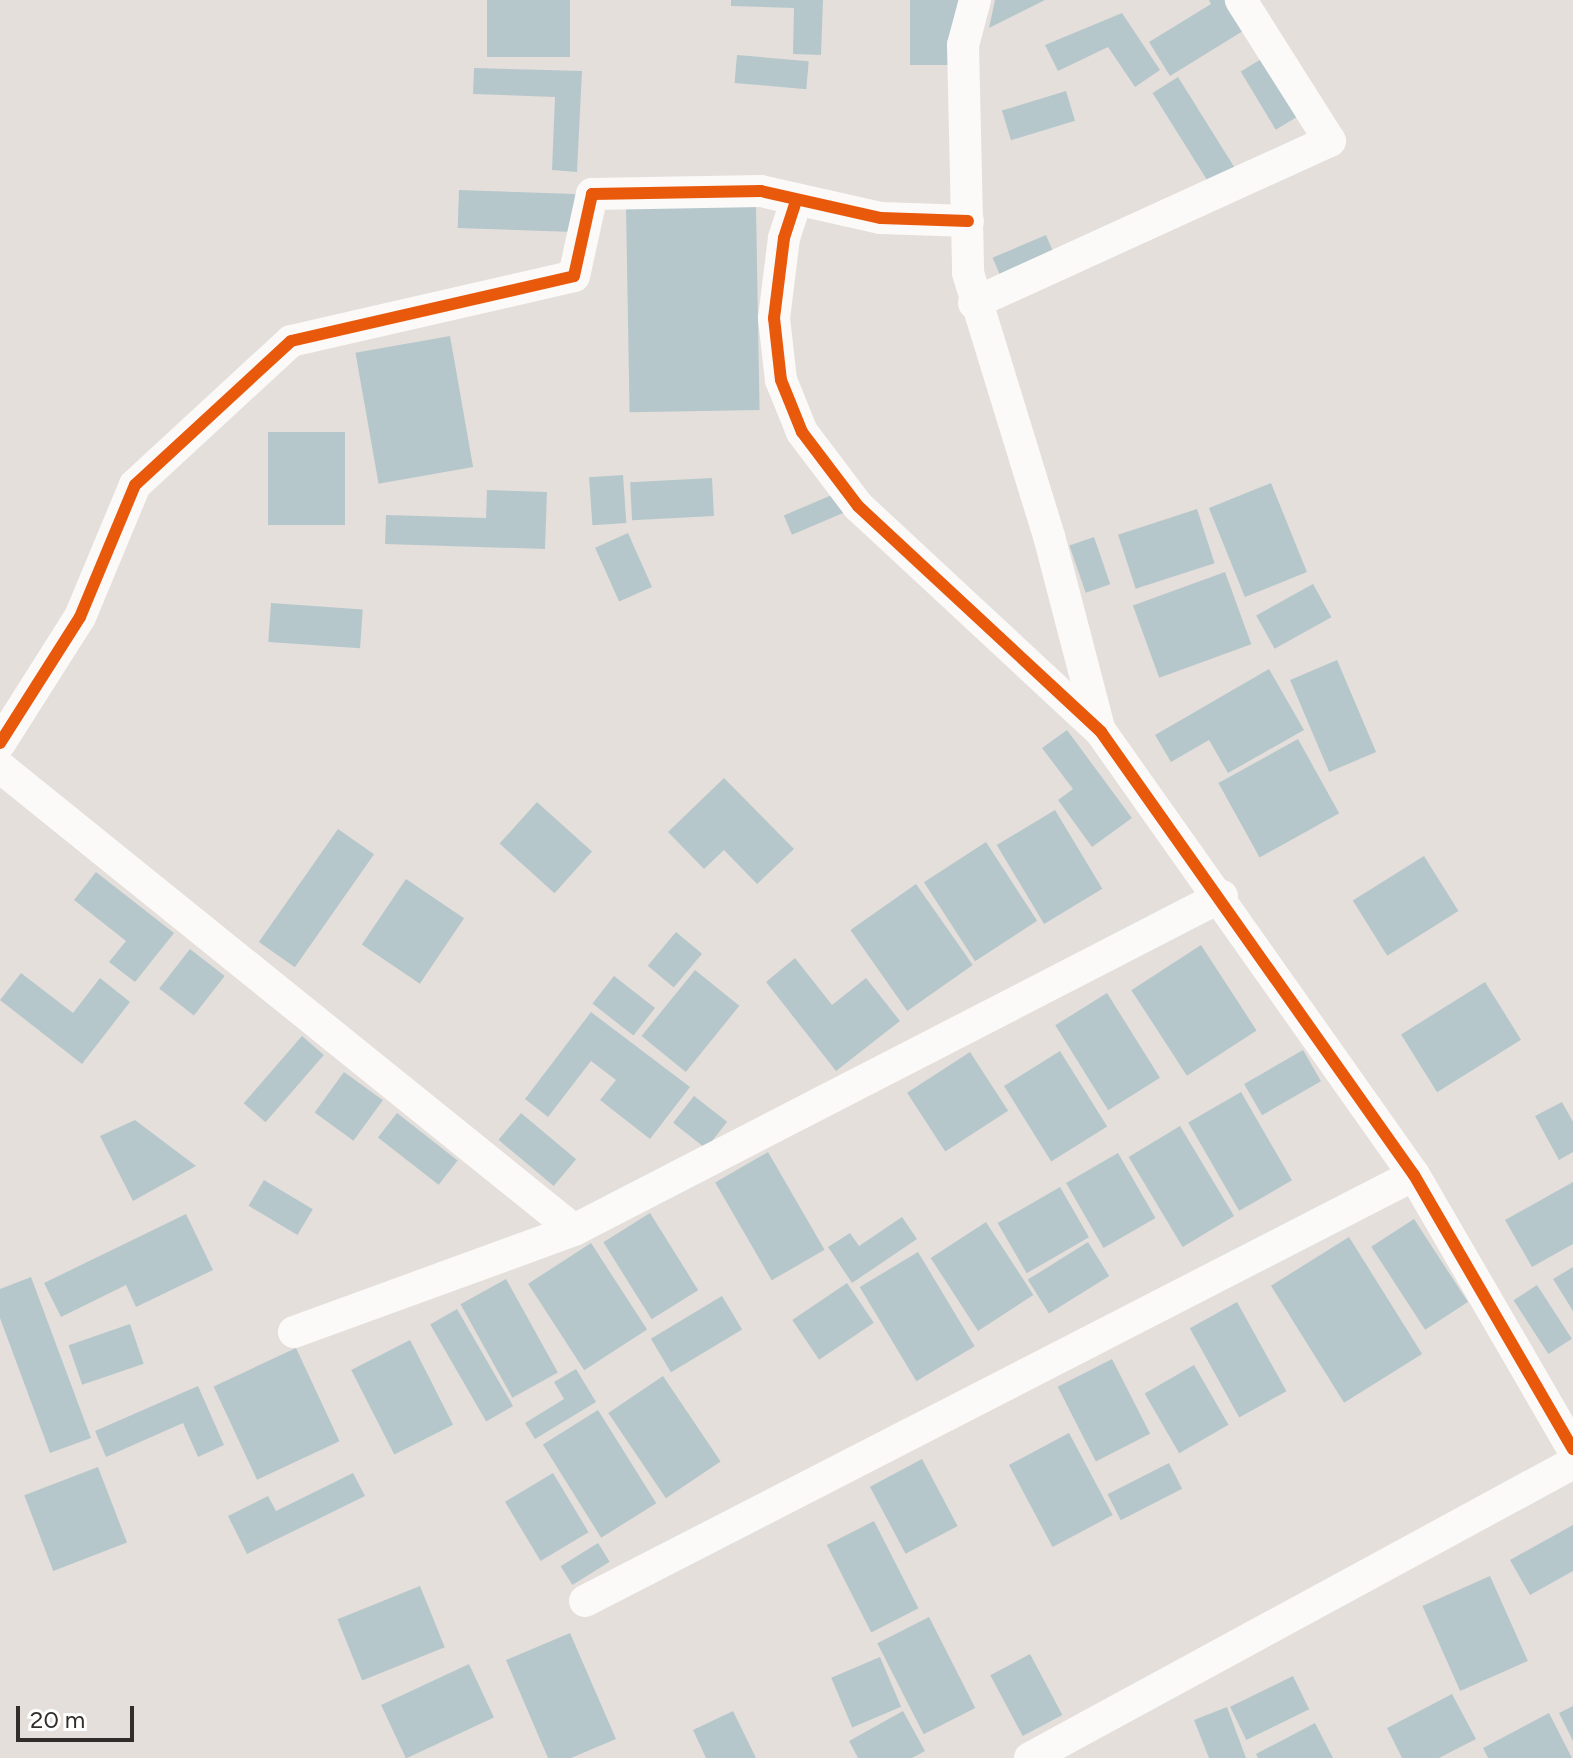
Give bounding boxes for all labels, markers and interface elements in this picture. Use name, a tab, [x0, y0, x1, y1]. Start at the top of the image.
scale bar	[20, 1690, 138, 1740]
text: 20 m	[30, 1705, 85, 1734]

